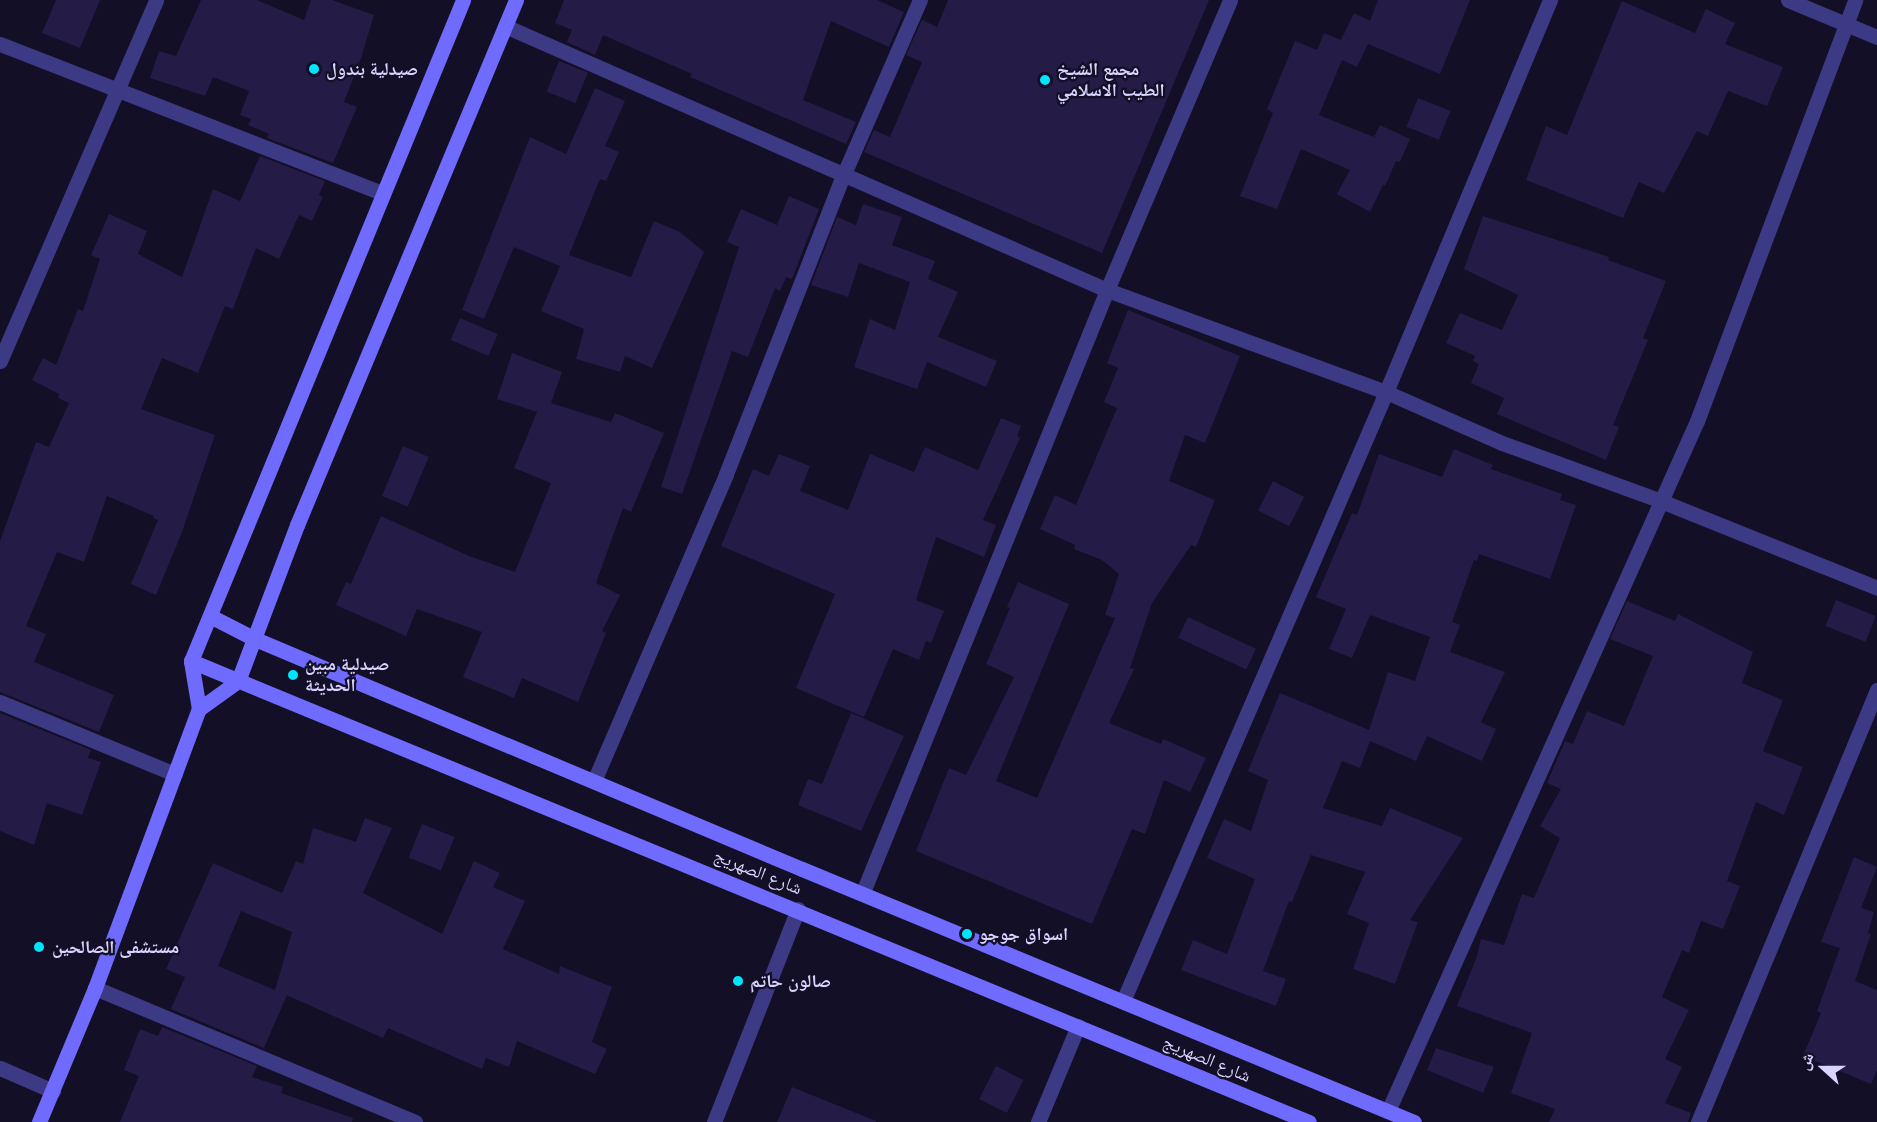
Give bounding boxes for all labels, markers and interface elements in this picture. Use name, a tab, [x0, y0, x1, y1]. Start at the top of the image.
place label: صيدلية بندول	[326, 58, 418, 80]
place label: مجمع الشيخ الطيب الاسلامي	[1057, 59, 1165, 101]
marker: صيدلية بندول	[307, 62, 321, 76]
marker: مجمع الشيخ الطيب الاسلامي	[1038, 73, 1052, 87]
place label: صيدلية مبين الحديثة	[305, 654, 389, 696]
marker: صيدلية مبين الحديثة	[286, 668, 300, 682]
street label: شارع الصهريج	[711, 845, 805, 899]
place label: اسواق جوجو	[979, 923, 1068, 945]
marker: اسواق جوجو	[960, 927, 974, 941]
place label: مستشفى الصالحين	[52, 936, 179, 958]
marker: مستشفى الصالحين	[30, 938, 48, 956]
place label: صالون حاتم	[750, 970, 831, 992]
marker: صالون حاتم	[731, 974, 745, 988]
street label: شارع الصهريج	[1160, 1031, 1254, 1087]
north arrow	[1793, 1038, 1853, 1098]
text: ش	[1793, 1050, 1820, 1073]

